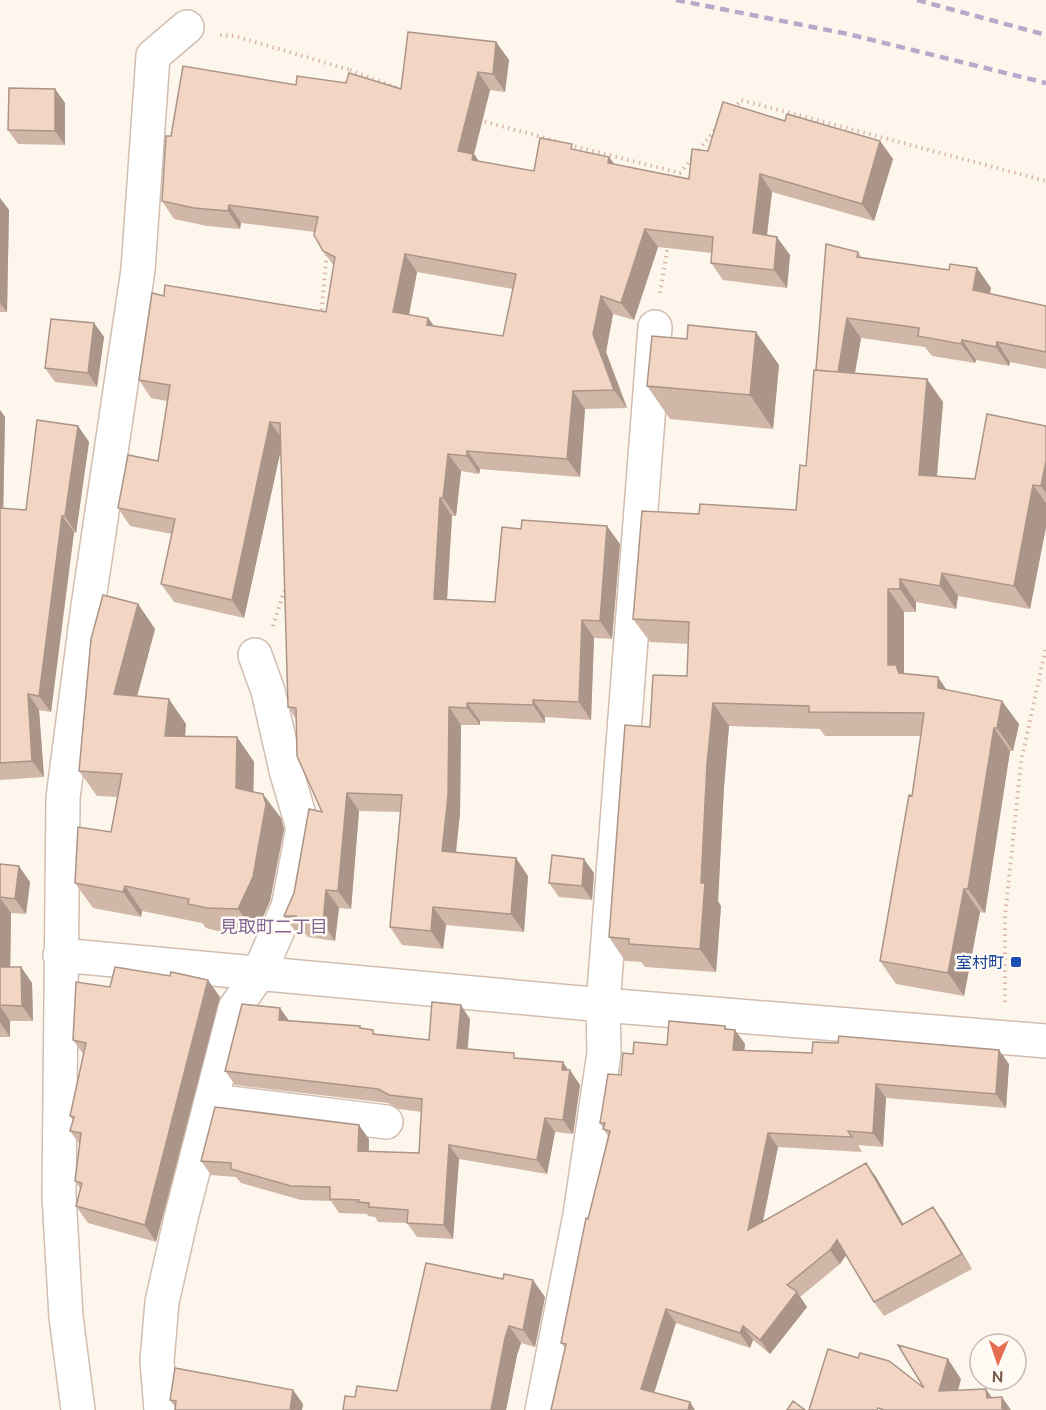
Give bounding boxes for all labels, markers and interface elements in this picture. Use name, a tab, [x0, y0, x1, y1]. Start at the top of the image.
district label: 見取町二丁目	[220, 916, 328, 936]
place label: 室村町	[956, 953, 1004, 971]
marker: 室村町	[1009, 955, 1023, 969]
north arrow	[968, 1332, 1028, 1392]
text: N	[991, 1368, 1004, 1386]

